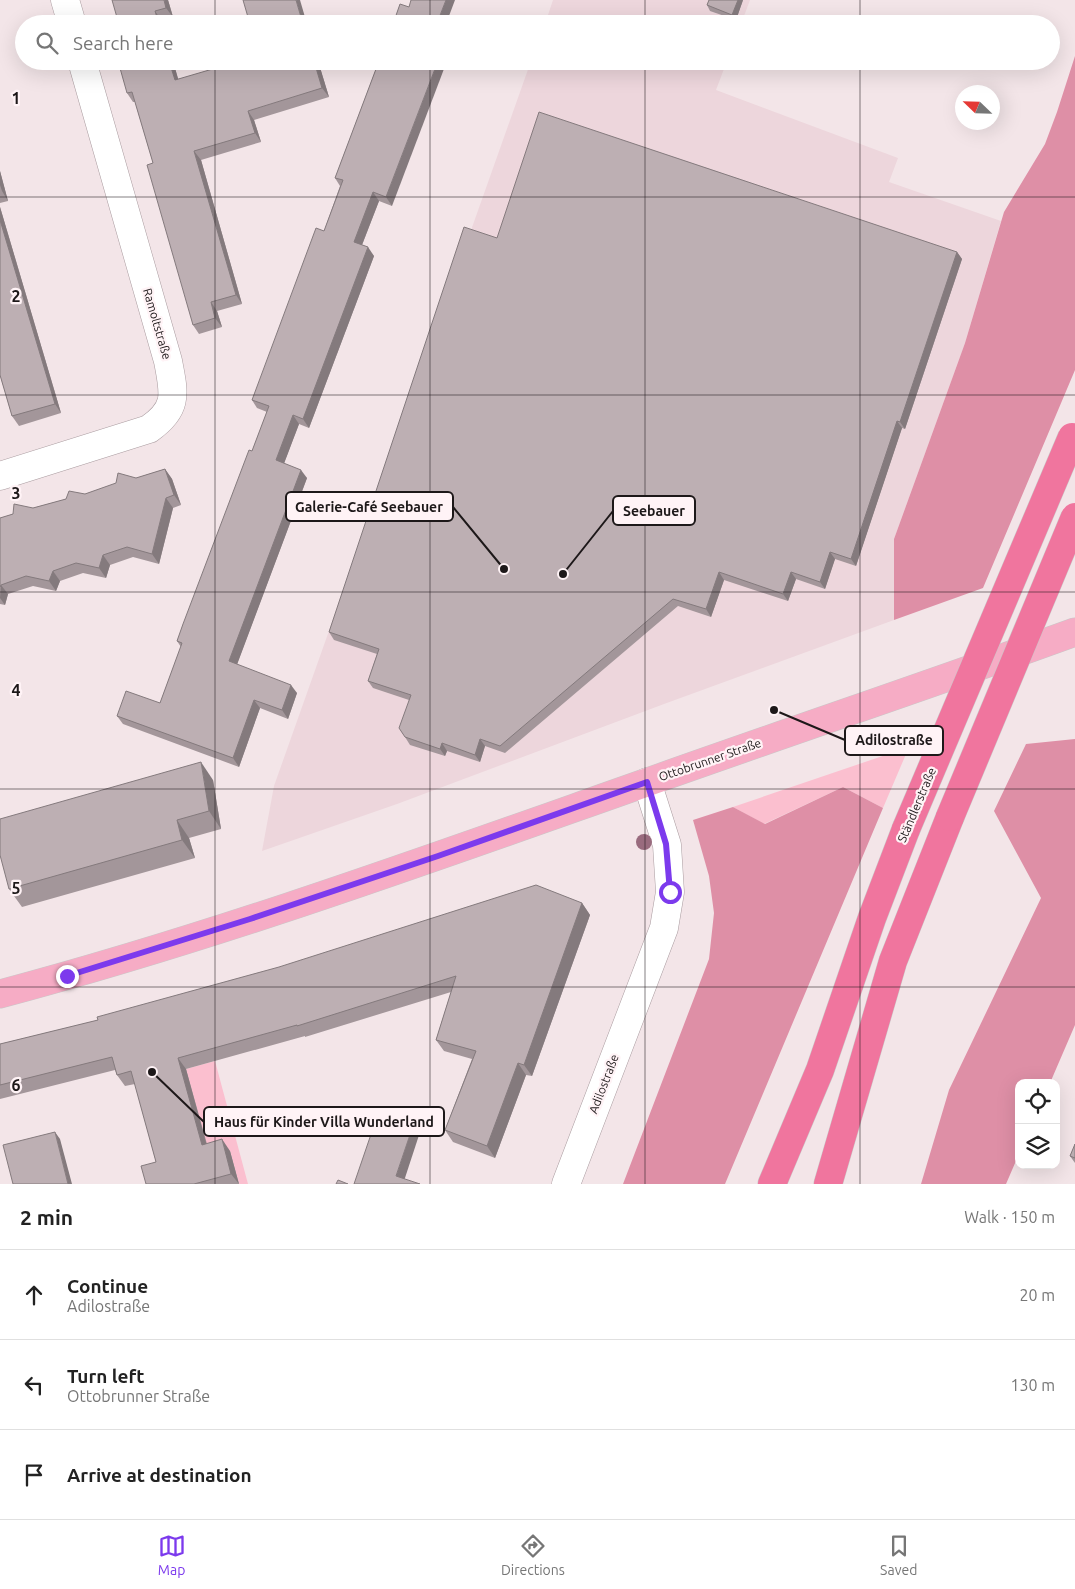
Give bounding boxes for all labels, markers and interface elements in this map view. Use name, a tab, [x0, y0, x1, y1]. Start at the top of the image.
search box	[15, 15, 1060, 70]
icon: search	[33, 29, 61, 57]
text: Search here	[73, 32, 173, 54]
north arrow	[955, 85, 1000, 130]
text: 1	[11, 89, 21, 107]
text: 2	[11, 287, 21, 305]
street label: Ramoltstraße	[141, 287, 174, 361]
text: 3	[11, 484, 21, 502]
callout: Galerie-Café Seebauer	[286, 492, 453, 521]
callout: Seebauer	[613, 496, 695, 525]
text: Galerie-Café Seebauer	[295, 499, 443, 515]
text: Seebauer	[623, 503, 685, 519]
text: 4	[11, 681, 21, 699]
callout: Adilostraße	[845, 726, 943, 755]
text: Adilostraße	[855, 732, 933, 748]
street label: Ottobrunner Straße	[657, 736, 763, 783]
street label: Ständlerstraße	[895, 766, 938, 844]
text: 5	[11, 879, 21, 897]
route start	[659, 881, 682, 904]
route end	[56, 965, 79, 988]
street label: Adilostraße	[586, 1052, 621, 1115]
text: 6	[11, 1076, 21, 1094]
map controls	[1015, 1079, 1060, 1169]
button: locate	[1015, 1079, 1060, 1124]
callout: Haus für Kinder Villa Wunderland	[204, 1107, 444, 1136]
text: Haus für Kinder Villa Wunderland	[214, 1114, 434, 1130]
button: layers	[1015, 1124, 1060, 1169]
text: 2 min	[20, 1205, 73, 1229]
text: Walk · 150 m	[964, 1208, 1055, 1226]
text: Continue	[67, 1275, 148, 1297]
icon: ahead	[20, 1281, 48, 1309]
text: 20 m	[1019, 1286, 1055, 1304]
text: Adilostraße	[67, 1297, 150, 1315]
text: Turn left	[67, 1365, 145, 1387]
icon: left	[20, 1371, 48, 1399]
text: 130 m	[1010, 1376, 1055, 1394]
text: Ottobrunner Straße	[67, 1387, 210, 1405]
icon: arrive	[20, 1461, 48, 1489]
text: Arrive at destination	[67, 1464, 252, 1486]
tab: Map	[158, 1532, 186, 1578]
tab: Directions	[501, 1532, 565, 1578]
tab: Saved	[880, 1532, 917, 1578]

